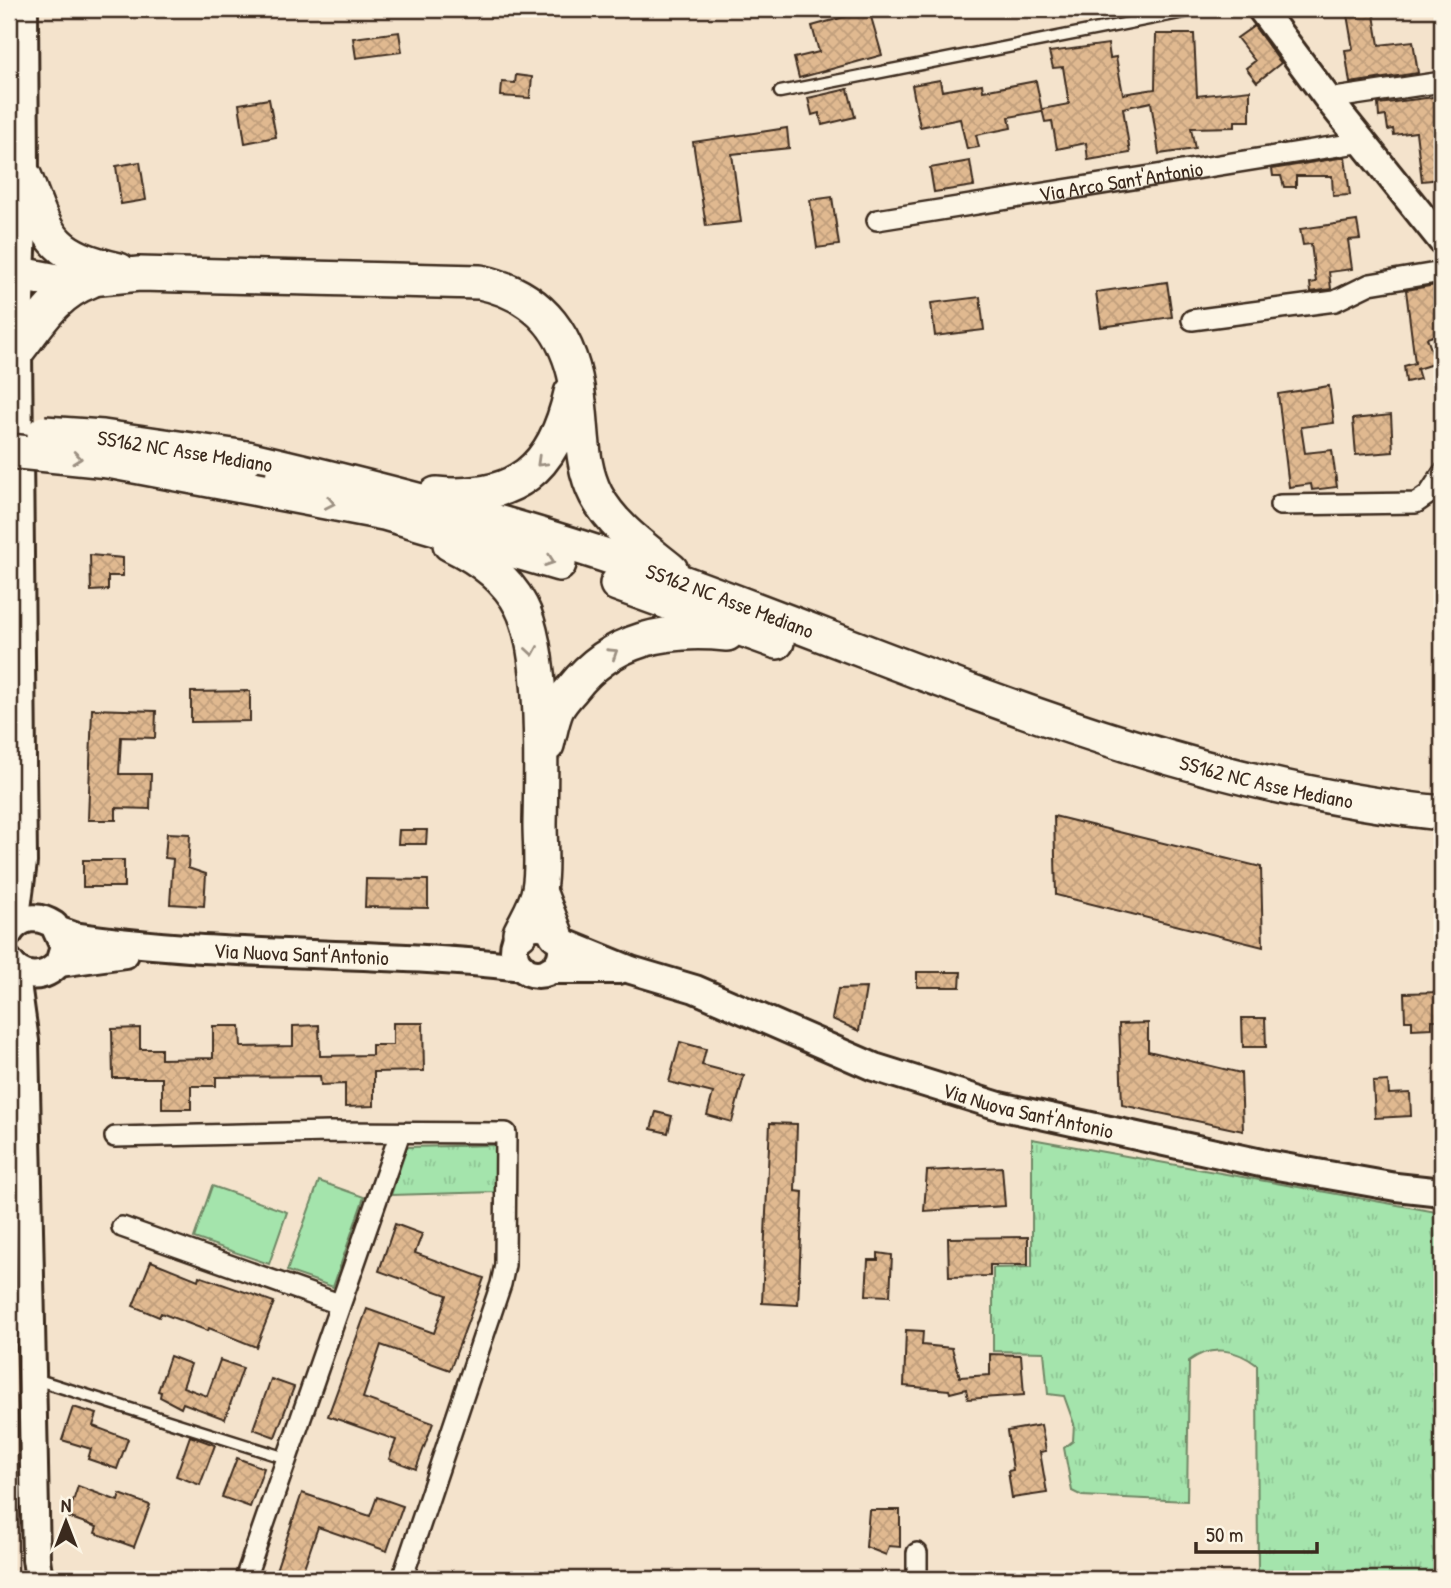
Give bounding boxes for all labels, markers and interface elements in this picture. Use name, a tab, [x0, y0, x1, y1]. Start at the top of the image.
street label: Via Arco Sant'Antonio	[1037, 153, 1205, 208]
street label: SS162 NC Asse Mediano	[95, 423, 275, 479]
one-way arrow	[71, 450, 82, 465]
one-way arrow	[537, 453, 550, 466]
one-way arrow	[324, 495, 336, 510]
one-way arrow	[543, 553, 556, 567]
street label: SS162 NC Asse Mediano	[642, 556, 818, 645]
one-way arrow	[524, 645, 539, 657]
one-way arrow	[605, 648, 618, 661]
street label: SS162 NC Asse Mediano	[1177, 747, 1355, 815]
street label: Via Nuova Sant'Antonio	[213, 935, 390, 972]
street label: Via Nuova Sant'Antonio	[939, 1075, 1116, 1145]
north arrow	[32, 1486, 102, 1556]
text: N	[61, 1492, 71, 1518]
scale bar	[1196, 1511, 1316, 1555]
text: 50 m	[1206, 1520, 1243, 1549]

